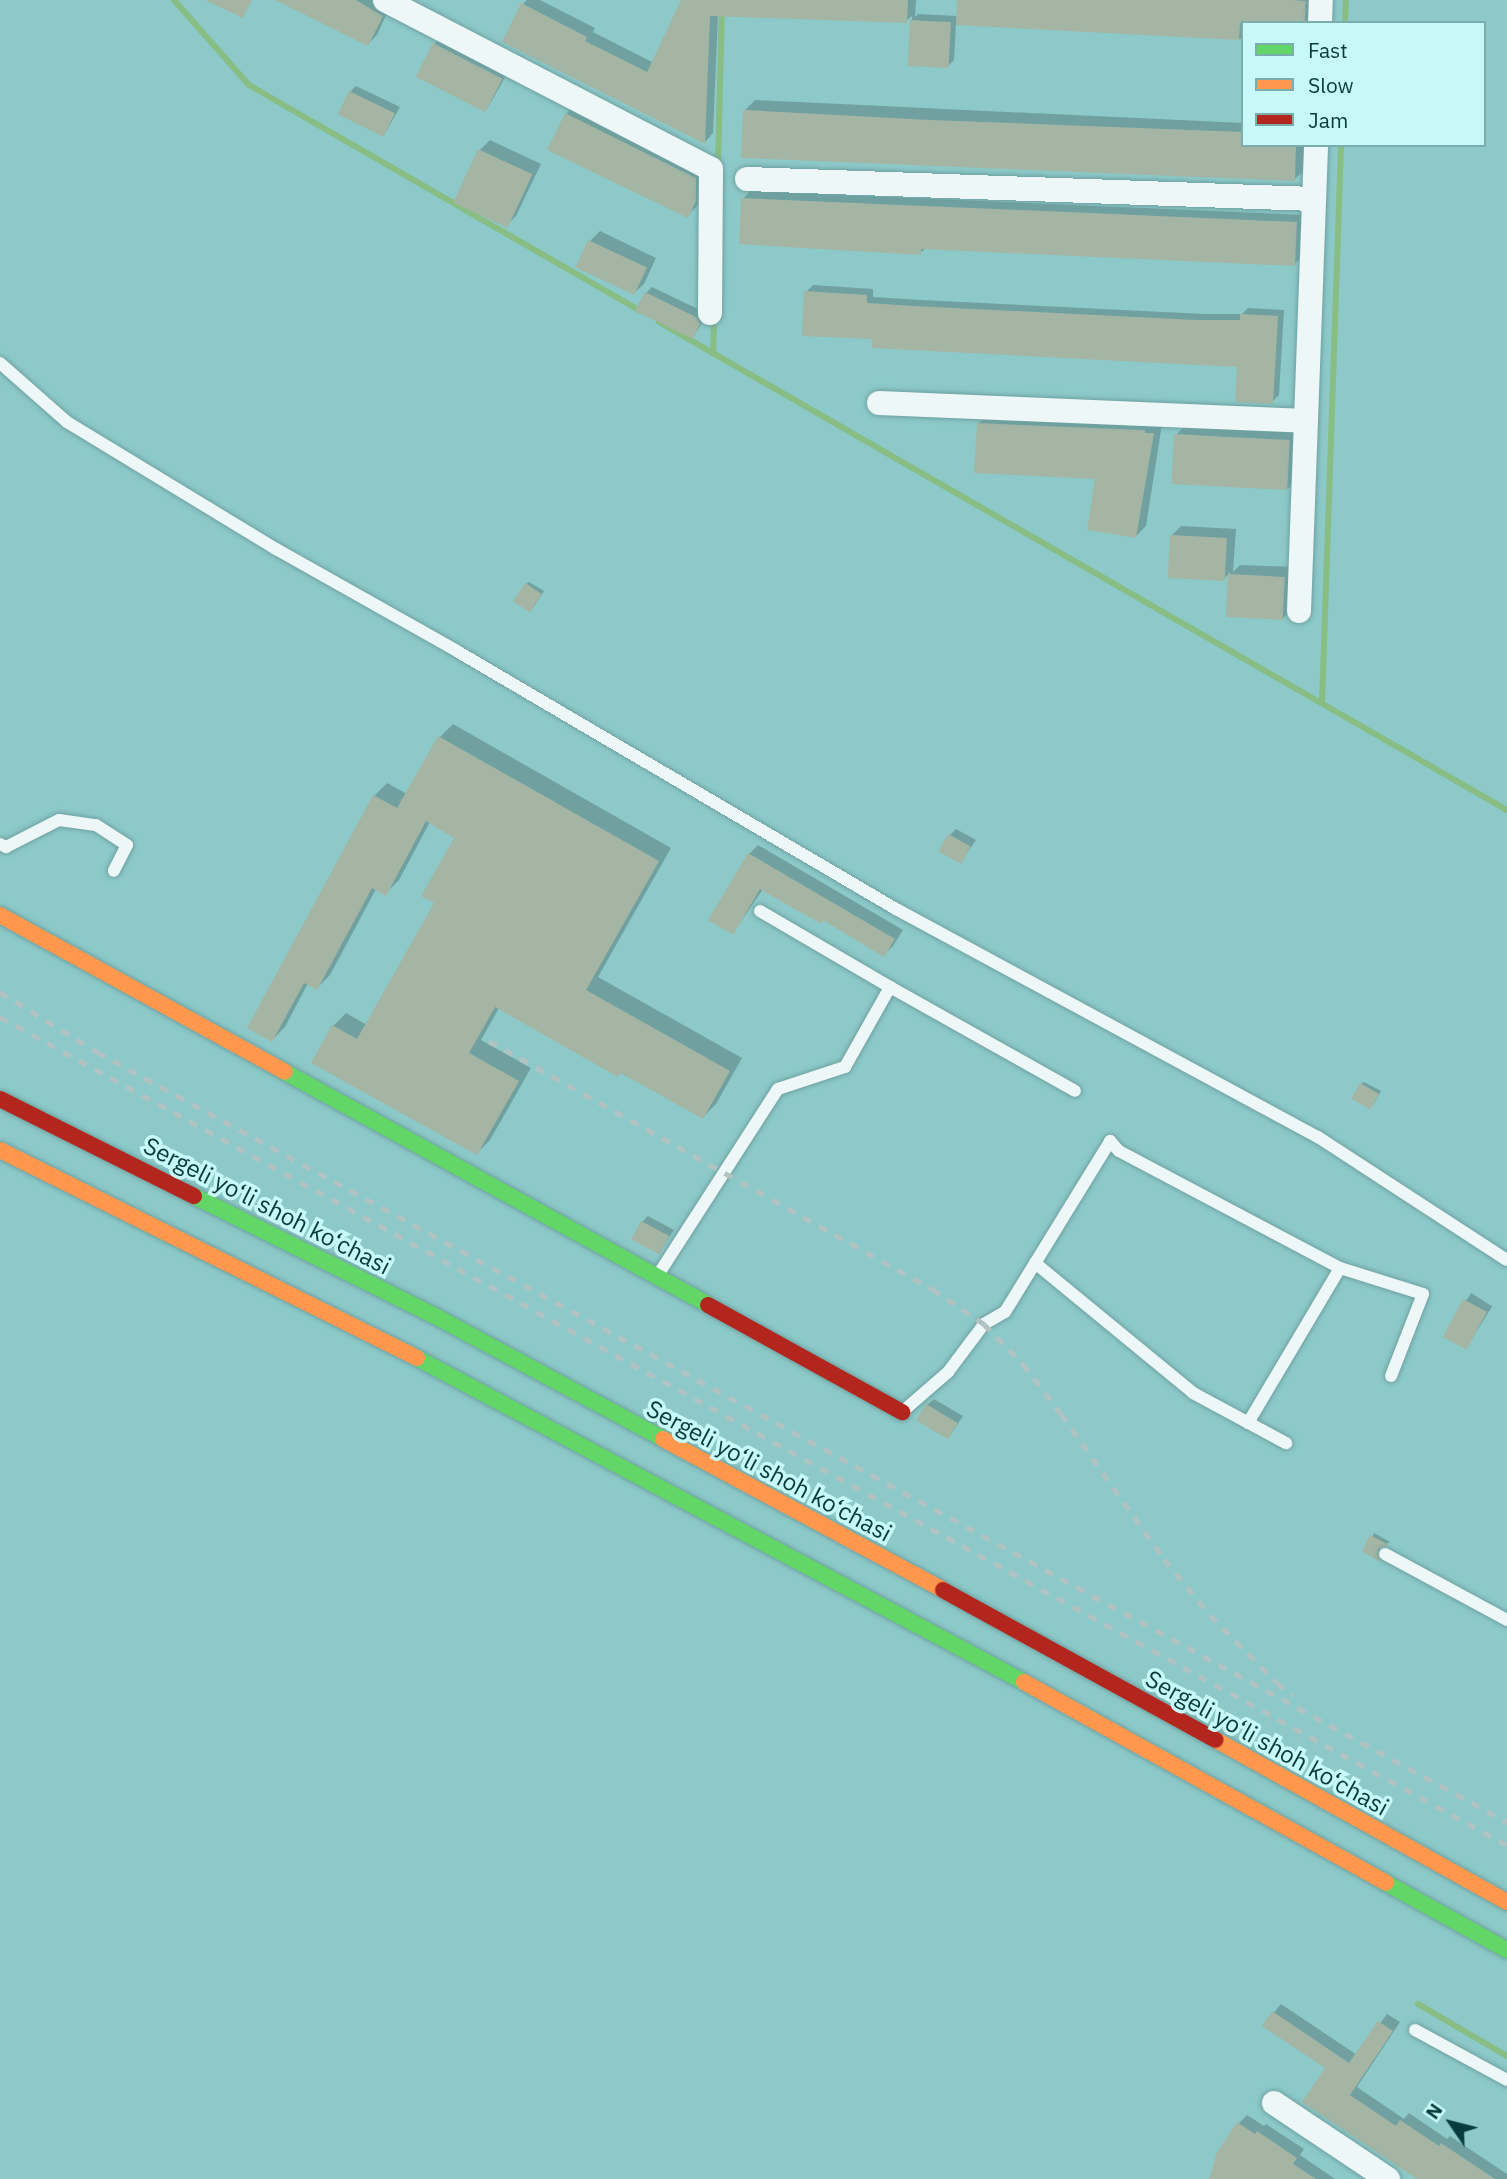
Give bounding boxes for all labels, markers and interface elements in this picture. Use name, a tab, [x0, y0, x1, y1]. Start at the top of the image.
legend	[1241, 21, 1486, 147]
text: Fast	[1308, 36, 1348, 64]
text: Slow	[1308, 71, 1354, 99]
text: Jam	[1308, 106, 1348, 134]
street label: Sergeli yo‘li shoh ko‘chasi	[139, 1131, 395, 1281]
street label: Sergeli yo‘li shoh ko‘chasi	[642, 1394, 896, 1548]
street label: Sergeli yo‘li shoh ko‘chasi	[1141, 1664, 1393, 1822]
north arrow	[1416, 2088, 1486, 2158]
text: N	[1420, 2098, 1448, 2123]

